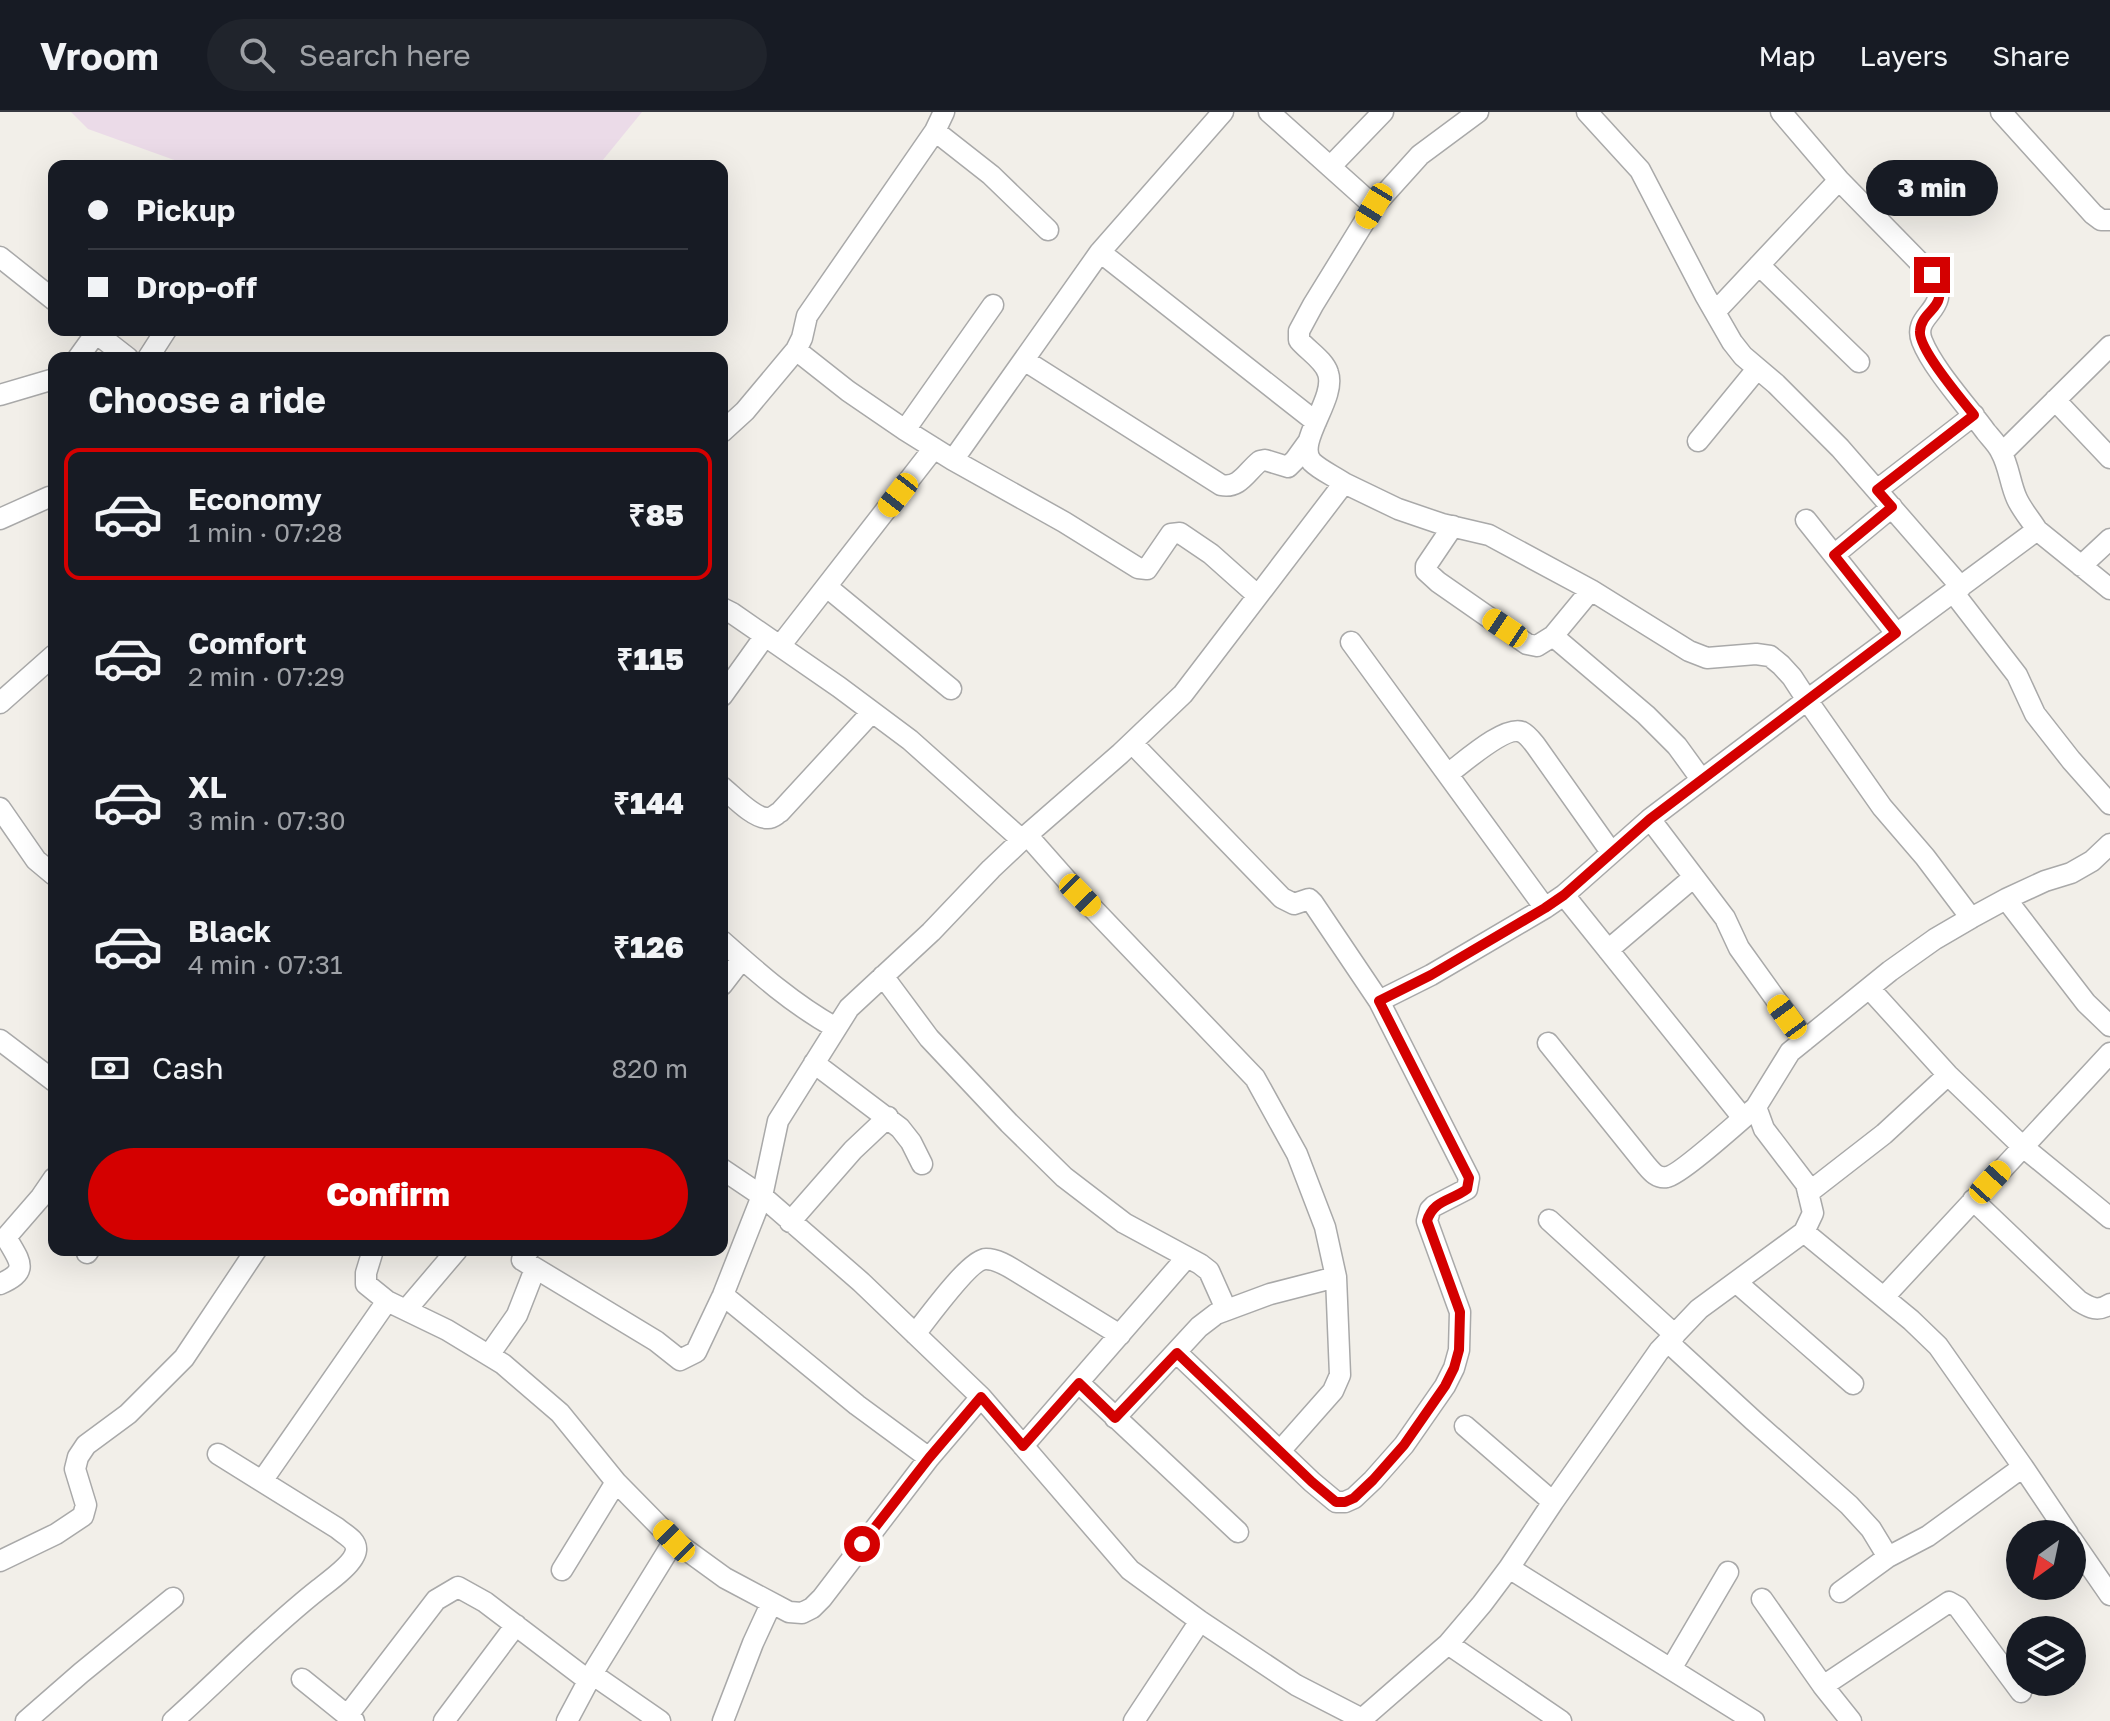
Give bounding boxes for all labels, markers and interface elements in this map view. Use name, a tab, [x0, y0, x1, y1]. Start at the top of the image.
search box	[207, 19, 767, 91]
text: Vroom	[40, 33, 159, 78]
icon: search	[235, 33, 279, 77]
text: Search here	[299, 37, 471, 73]
text: Map	[1758, 39, 1816, 72]
text: Layers	[1860, 39, 1948, 72]
text: Share	[1992, 39, 2070, 72]
callout: 3 min	[1866, 159, 1998, 215]
text: 3 min	[1898, 172, 1966, 203]
car	[1351, 179, 1397, 233]
text: Pickup	[136, 192, 235, 228]
route end	[1914, 257, 1950, 293]
text: Drop-off	[136, 269, 257, 305]
text: Choose a ride	[88, 378, 326, 421]
car	[874, 469, 922, 521]
icon: car	[92, 478, 164, 550]
text: Economy	[188, 481, 322, 517]
text: ₹85	[628, 497, 684, 533]
text: 1 min · 07:28	[188, 517, 343, 548]
car	[1478, 605, 1532, 651]
icon: car	[92, 622, 164, 694]
text: Comfort	[188, 625, 307, 661]
text: ₹115	[616, 641, 684, 677]
text: 2 min · 07:29	[188, 661, 345, 692]
icon: car	[92, 766, 164, 838]
text: XL	[188, 769, 227, 805]
text: ₹144	[613, 785, 684, 821]
text: 3 min · 07:30	[188, 805, 346, 836]
car	[1055, 869, 1105, 921]
icon: car	[92, 910, 164, 982]
text: Black	[188, 913, 271, 949]
text: ₹126	[613, 929, 684, 965]
text: 4 min · 07:31	[188, 949, 343, 980]
car	[1763, 991, 1811, 1043]
icon: cash	[88, 1046, 132, 1090]
text: Cash	[152, 1050, 224, 1086]
text: 820 m	[611, 1053, 688, 1084]
button: Confirm	[88, 1148, 688, 1240]
car	[1965, 1156, 2015, 1208]
car	[649, 1515, 699, 1567]
north arrow	[2006, 1520, 2086, 1600]
map controls	[2006, 1520, 2086, 1696]
route start	[844, 1526, 880, 1562]
button: layers	[2006, 1616, 2086, 1696]

